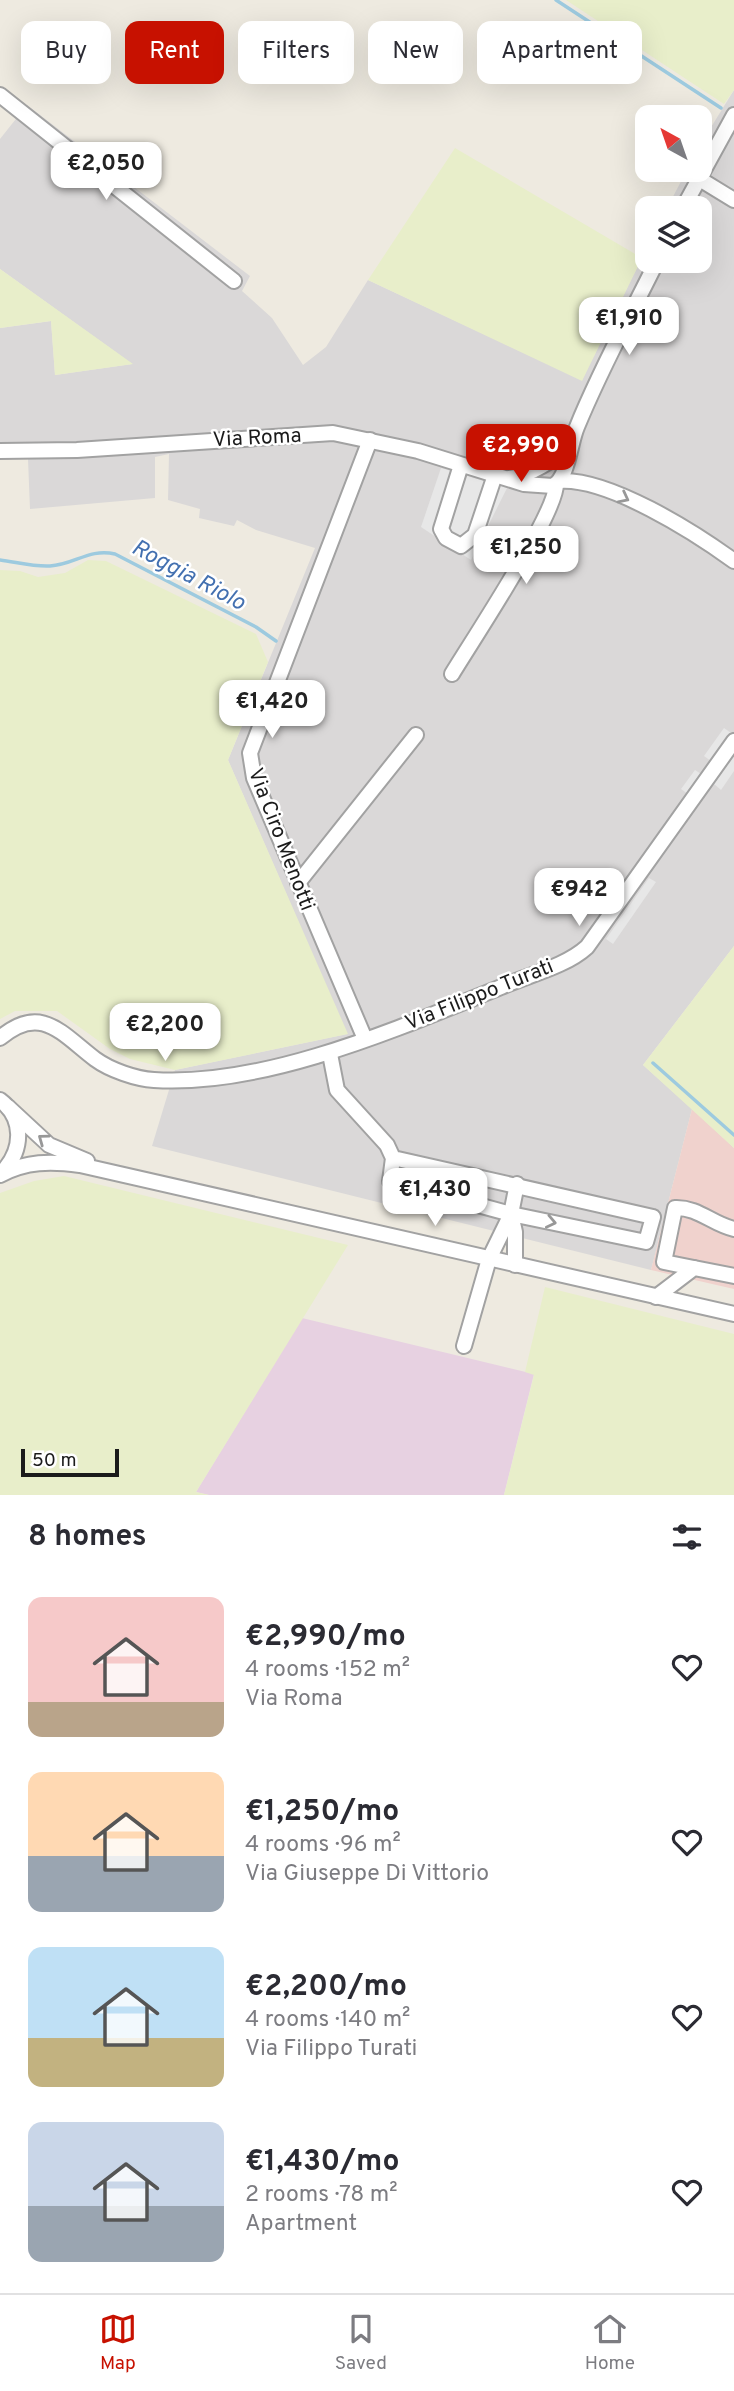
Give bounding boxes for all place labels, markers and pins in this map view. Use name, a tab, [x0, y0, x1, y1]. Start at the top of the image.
pin: €2,050	[49, 142, 163, 202]
pin: €1,910	[572, 298, 686, 357]
pin: €2,990	[464, 424, 578, 484]
pin: €1,250	[469, 526, 583, 586]
pin: €1,420	[215, 680, 329, 740]
pin: €942	[538, 869, 620, 928]
pin: €2,200	[108, 1004, 222, 1063]
pin: €1,430	[378, 1168, 492, 1228]

